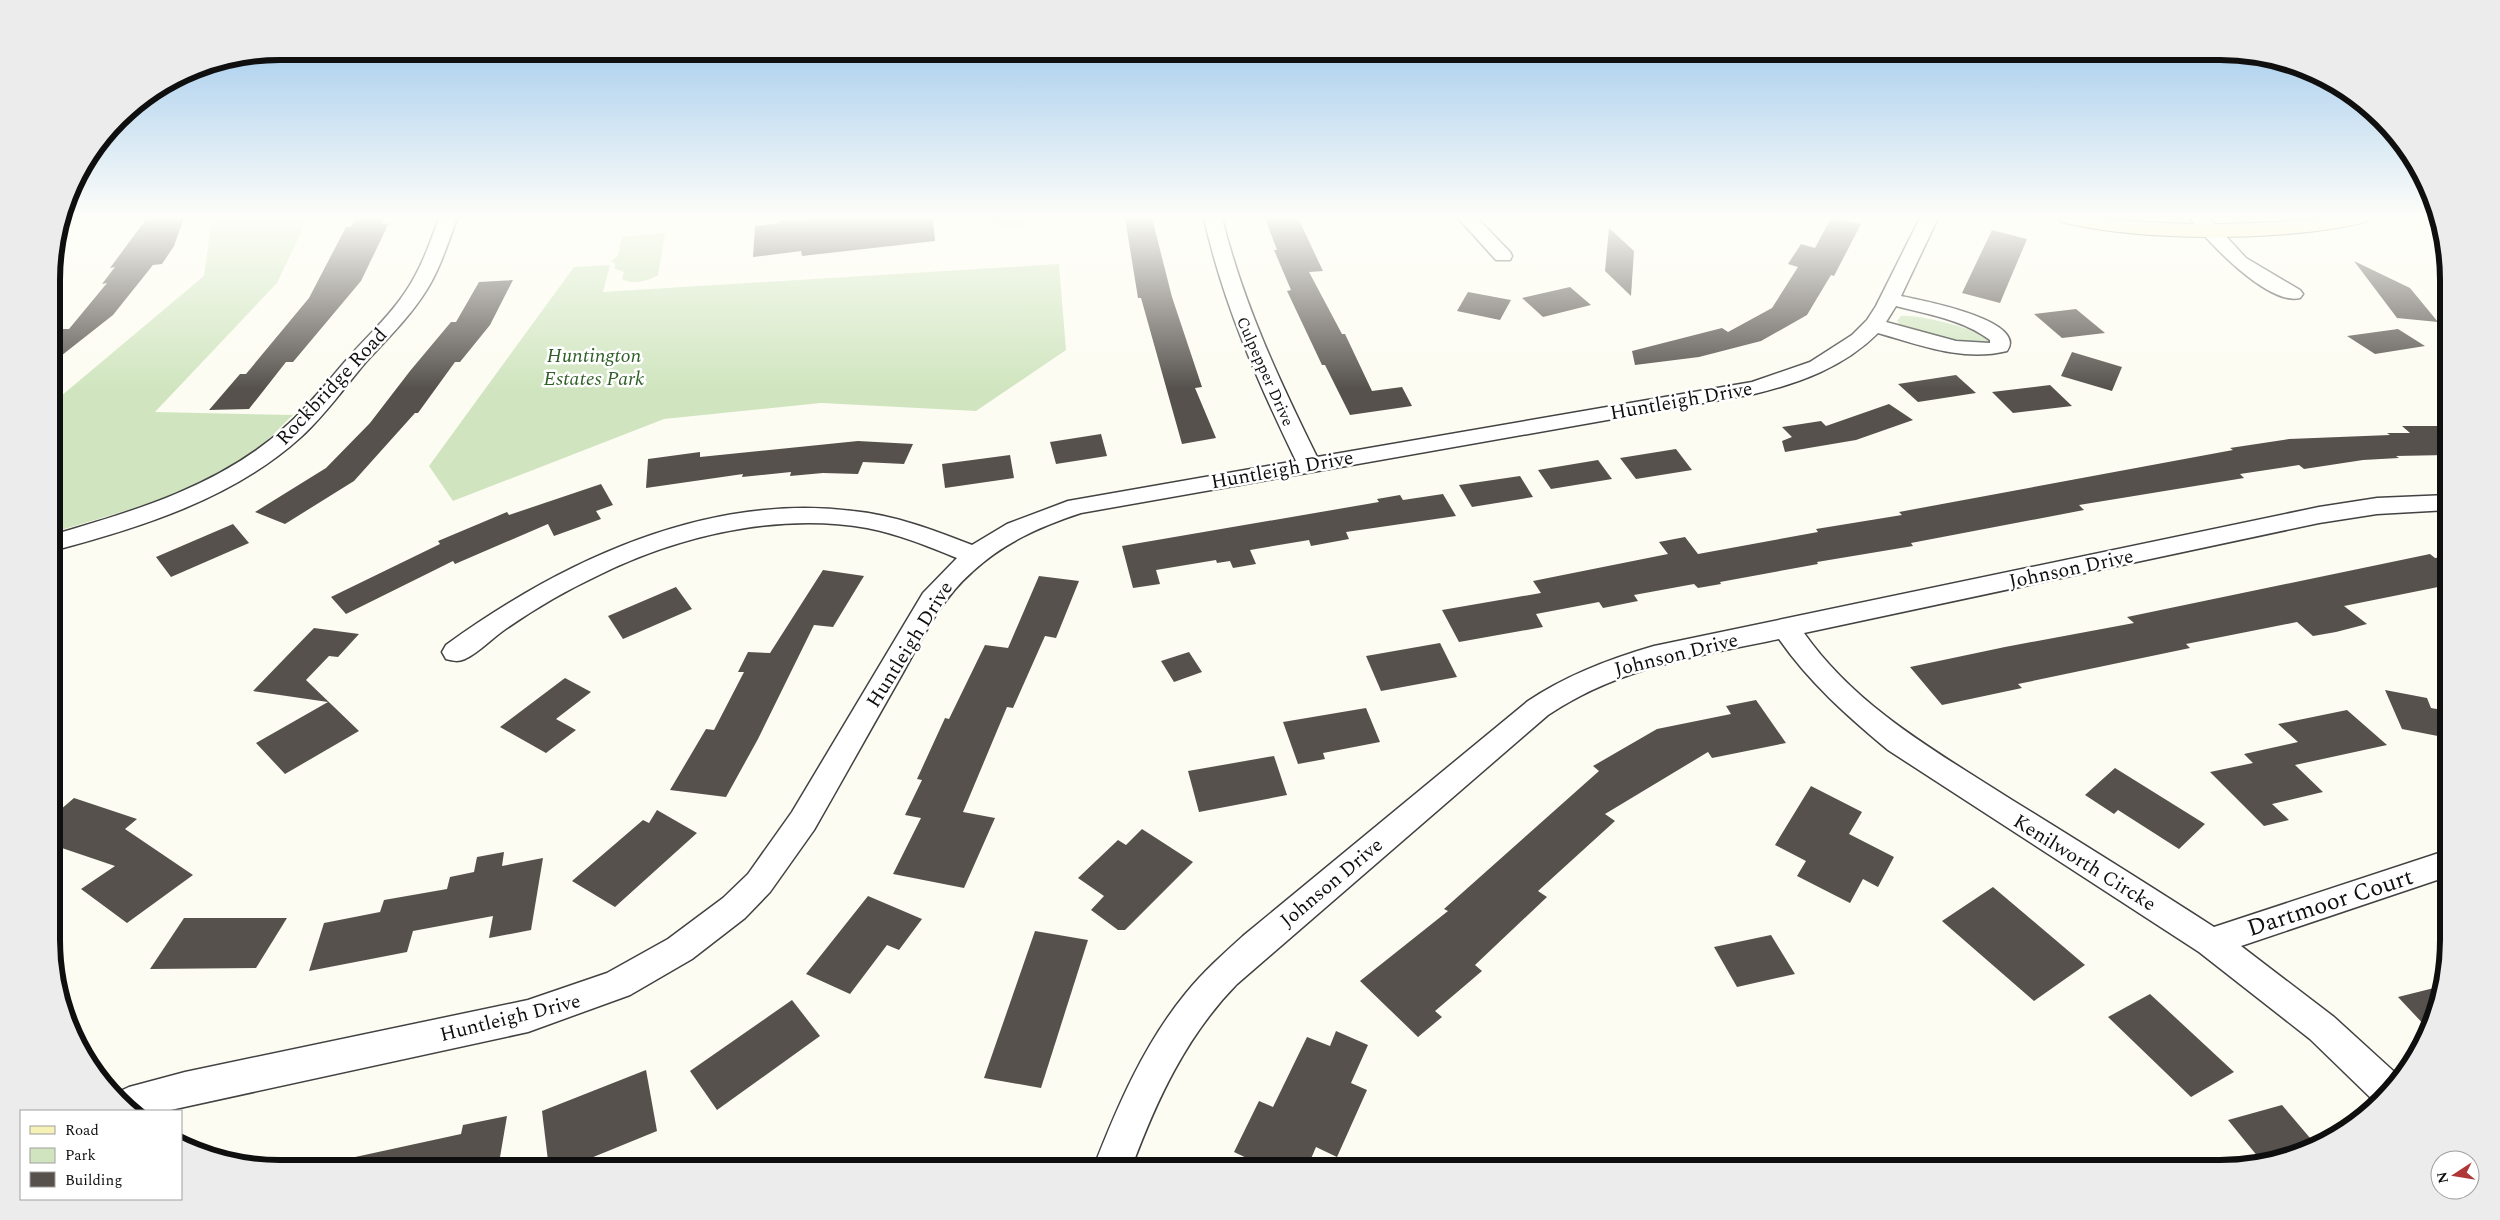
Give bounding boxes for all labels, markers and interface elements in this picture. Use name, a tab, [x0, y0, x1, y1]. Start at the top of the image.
street label: Culpepper Drive	[1230, 313, 1300, 430]
street label: Rockbridge Road	[269, 321, 394, 452]
park label: Huntington Estates Park	[544, 341, 645, 394]
street label: Huntleigh Drive	[1608, 374, 1755, 428]
street label: Huntleigh Drive	[1209, 443, 1356, 497]
street label: Johnson Drive	[2006, 541, 2136, 597]
street label: Huntleigh Drive	[859, 575, 961, 714]
street label: Johnson Drive	[1611, 625, 1741, 685]
street label: Kenilworth Circke	[2007, 807, 2162, 919]
street label: Johnson Drive	[1274, 831, 1390, 935]
street label: Dartmoor Court	[2243, 859, 2418, 947]
street label: Huntleigh Drive	[437, 986, 584, 1050]
legend	[20, 1110, 182, 1200]
text: Road	[65, 1119, 99, 1142]
text: Park	[65, 1144, 96, 1167]
north arrow	[2430, 1150, 2480, 1200]
text: Building	[65, 1169, 122, 1192]
text: N	[2431, 1170, 2454, 1185]

